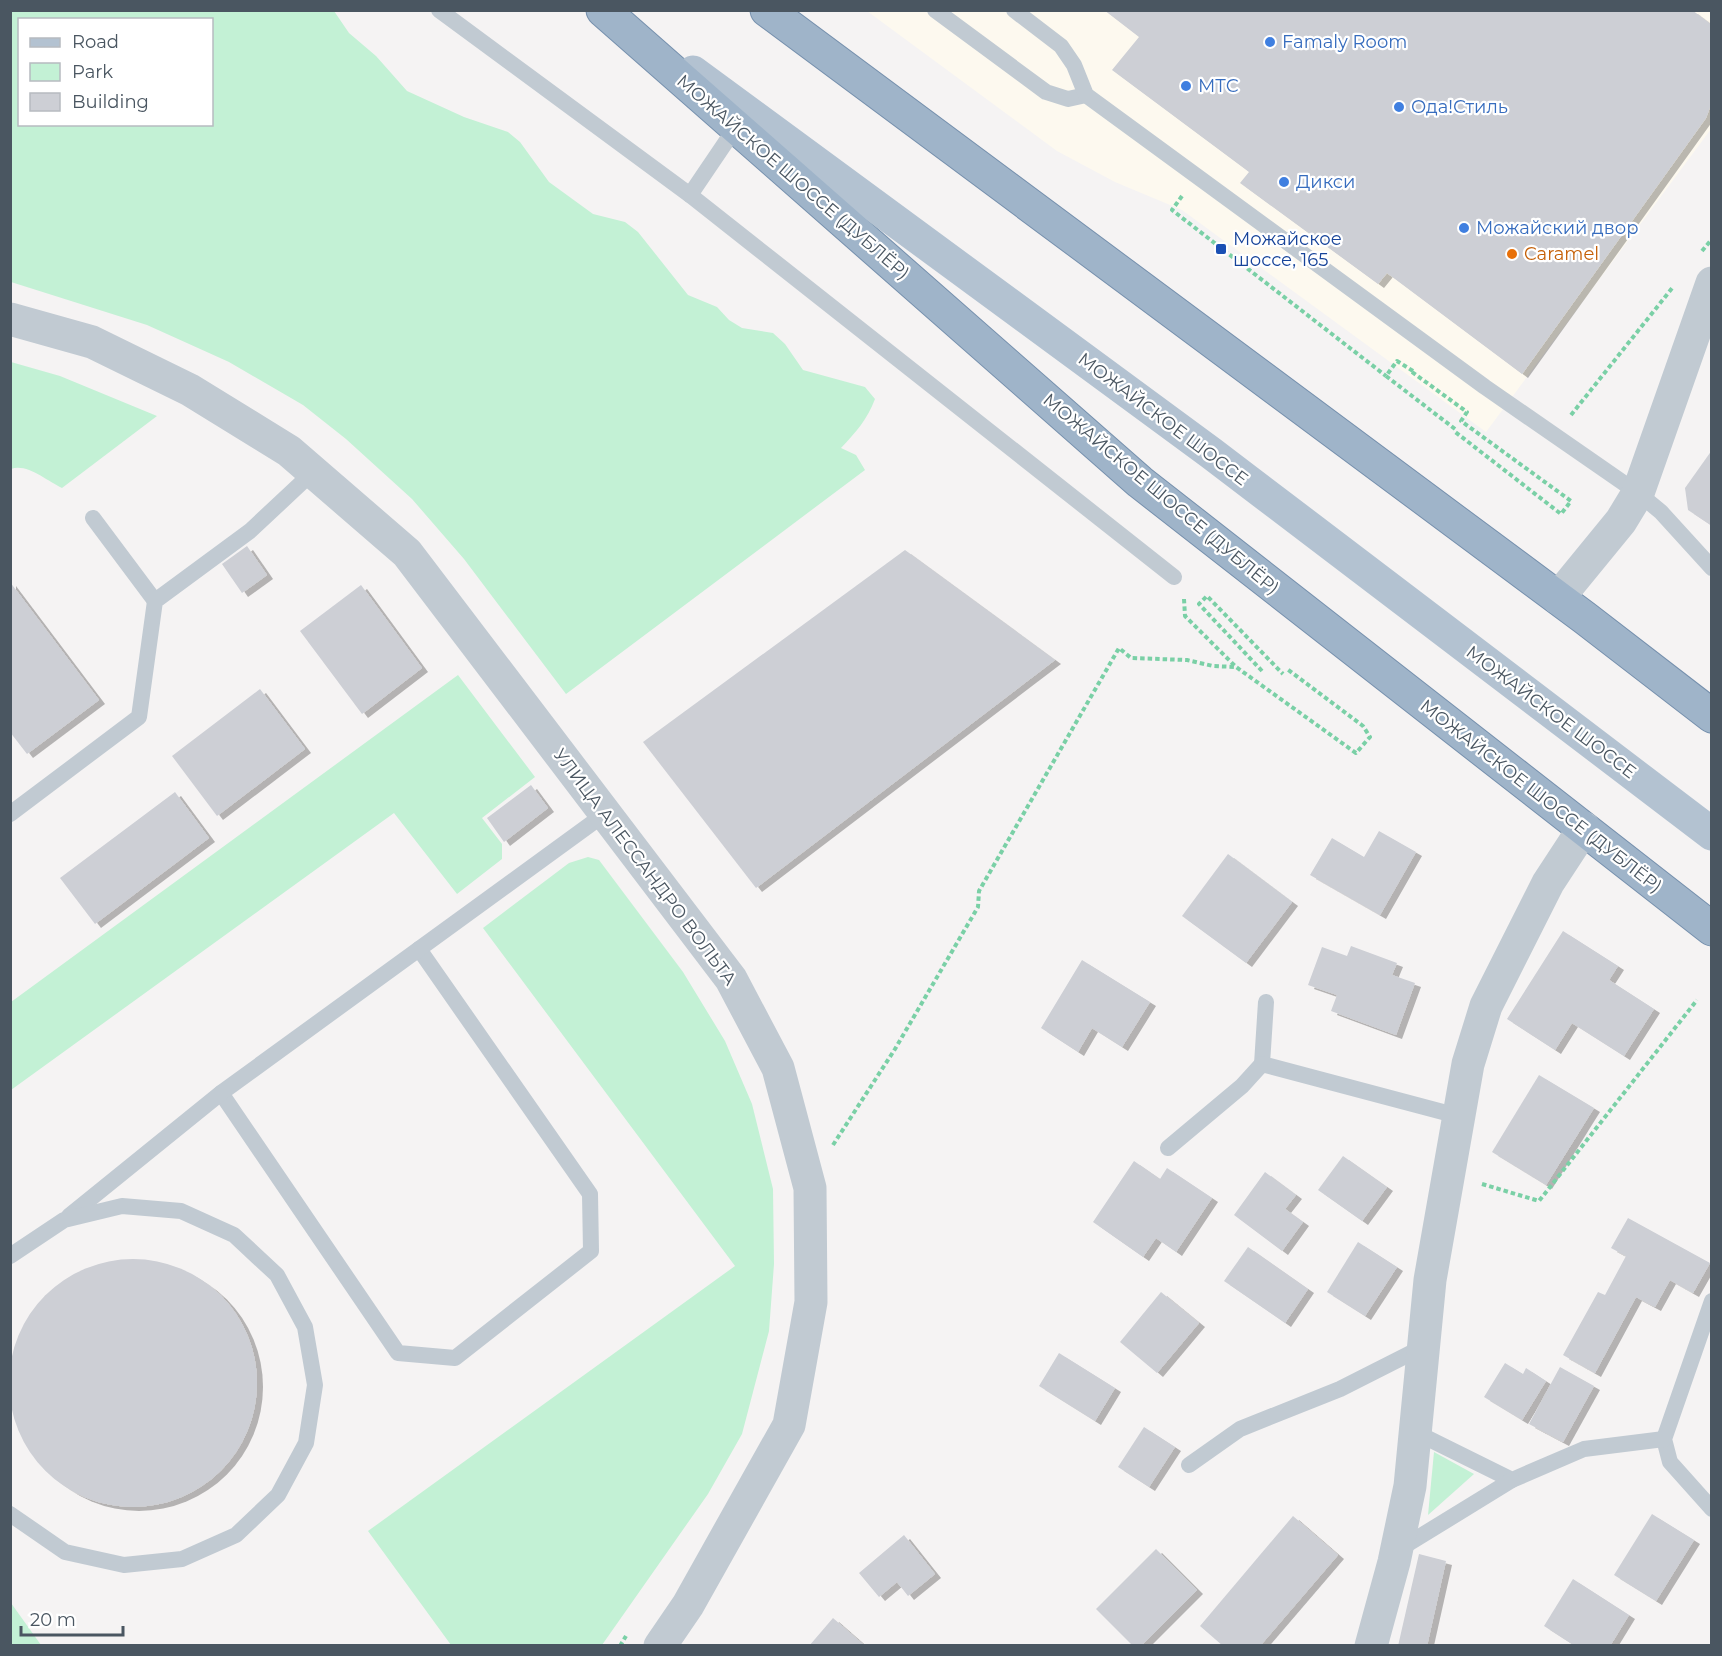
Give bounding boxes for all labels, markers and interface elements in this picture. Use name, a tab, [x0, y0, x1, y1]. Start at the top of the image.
legend	[18, 18, 213, 126]
text: Road	[72, 31, 119, 53]
place label: Famaly Room	[1282, 31, 1407, 53]
marker: Famaly Room	[1263, 35, 1277, 49]
text: Park	[72, 61, 113, 83]
street label: МОЖАЙСКОЕ ШОССЕ (ДУБЛЁР)	[672, 70, 914, 284]
place label: МТС	[1198, 75, 1239, 97]
marker: МТС	[1179, 79, 1193, 93]
text: Building	[72, 91, 149, 113]
place label: Ода!Стиль	[1411, 96, 1508, 118]
marker: Ода!Стиль	[1392, 100, 1406, 114]
place label: Дикси	[1296, 171, 1355, 193]
marker: Дикси	[1277, 175, 1291, 189]
place label: Можайский двор	[1476, 217, 1639, 239]
marker: Можайский двор	[1457, 221, 1471, 235]
place label: Можайское шоссе, 165	[1233, 228, 1342, 271]
marker: Можайское шоссе, 165	[1214, 242, 1228, 256]
place label: Caramel	[1524, 243, 1599, 265]
marker: Caramel	[1505, 247, 1519, 261]
street label: МОЖАЙСКОЕ ШОССЕ	[1074, 348, 1252, 490]
street label: МОЖАЙСКОЕ ШОССЕ (ДУБЛЁР)	[1039, 389, 1283, 599]
street label: МОЖАЙСКОЕ ШОССЕ	[1462, 641, 1640, 783]
street label: МОЖАЙСКОЕ ШОССЕ (ДУБЛЁР)	[1416, 695, 1666, 897]
street label: УЛИЦА АЛЕССАНДРО ВОЛЬТА	[549, 744, 742, 990]
scale bar	[21, 1599, 123, 1637]
text: 20 m	[30, 1609, 76, 1631]

